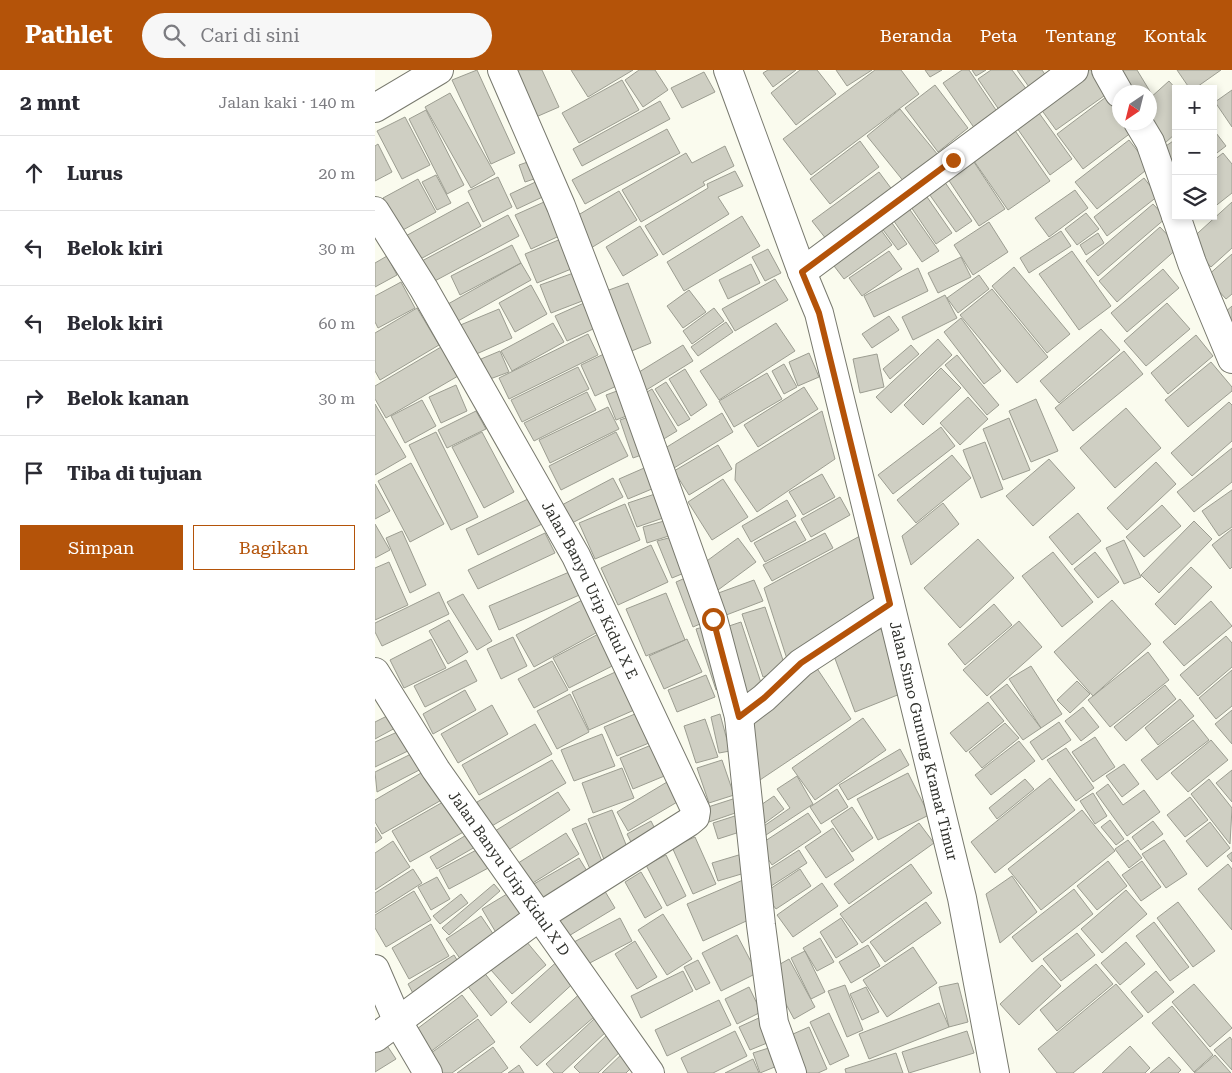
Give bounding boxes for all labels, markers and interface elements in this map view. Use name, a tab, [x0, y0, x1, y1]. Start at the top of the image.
search box	[142, 13, 492, 58]
text: Pathlet	[25, 21, 112, 49]
icon: search	[160, 21, 188, 49]
text: Cari di sini	[200, 24, 300, 47]
text: Beranda	[880, 25, 952, 46]
text: Peta	[980, 25, 1017, 46]
text: Tentang	[1045, 25, 1116, 46]
text: Kontak	[1144, 25, 1207, 46]
north arrow	[1112, 85, 1157, 130]
map controls	[1172, 85, 1217, 220]
button: +	[1172, 85, 1217, 130]
text: 2 mnt	[20, 91, 80, 115]
text: Jalan kaki · 140 m	[219, 93, 355, 112]
button: −	[1172, 130, 1217, 175]
route end	[942, 149, 965, 172]
icon: ahead	[20, 159, 48, 187]
text: Lurus	[67, 162, 123, 185]
text: 20 m	[318, 164, 355, 183]
button: layers	[1172, 175, 1217, 220]
icon: left	[20, 234, 48, 262]
text: Belok kiri	[67, 237, 163, 260]
text: 30 m	[318, 239, 355, 258]
icon: left	[20, 309, 48, 337]
text: Belok kiri	[67, 312, 163, 335]
text: 60 m	[318, 314, 355, 333]
icon: right	[20, 384, 48, 412]
text: Belok kanan	[67, 387, 189, 410]
text: 30 m	[318, 389, 355, 408]
icon: arrive	[20, 459, 48, 487]
text: Tiba di tujuan	[67, 462, 202, 485]
street label: Jalan Banyu Urip Kidul X E	[538, 498, 642, 682]
button: Simpan	[20, 525, 183, 570]
button: Bagikan	[193, 525, 355, 570]
route start	[702, 608, 725, 631]
street label: Jalan Simo Gunung Kramat Timur	[886, 619, 962, 862]
street label: Jalan Banyu Urip Kidul X D	[444, 787, 574, 960]

